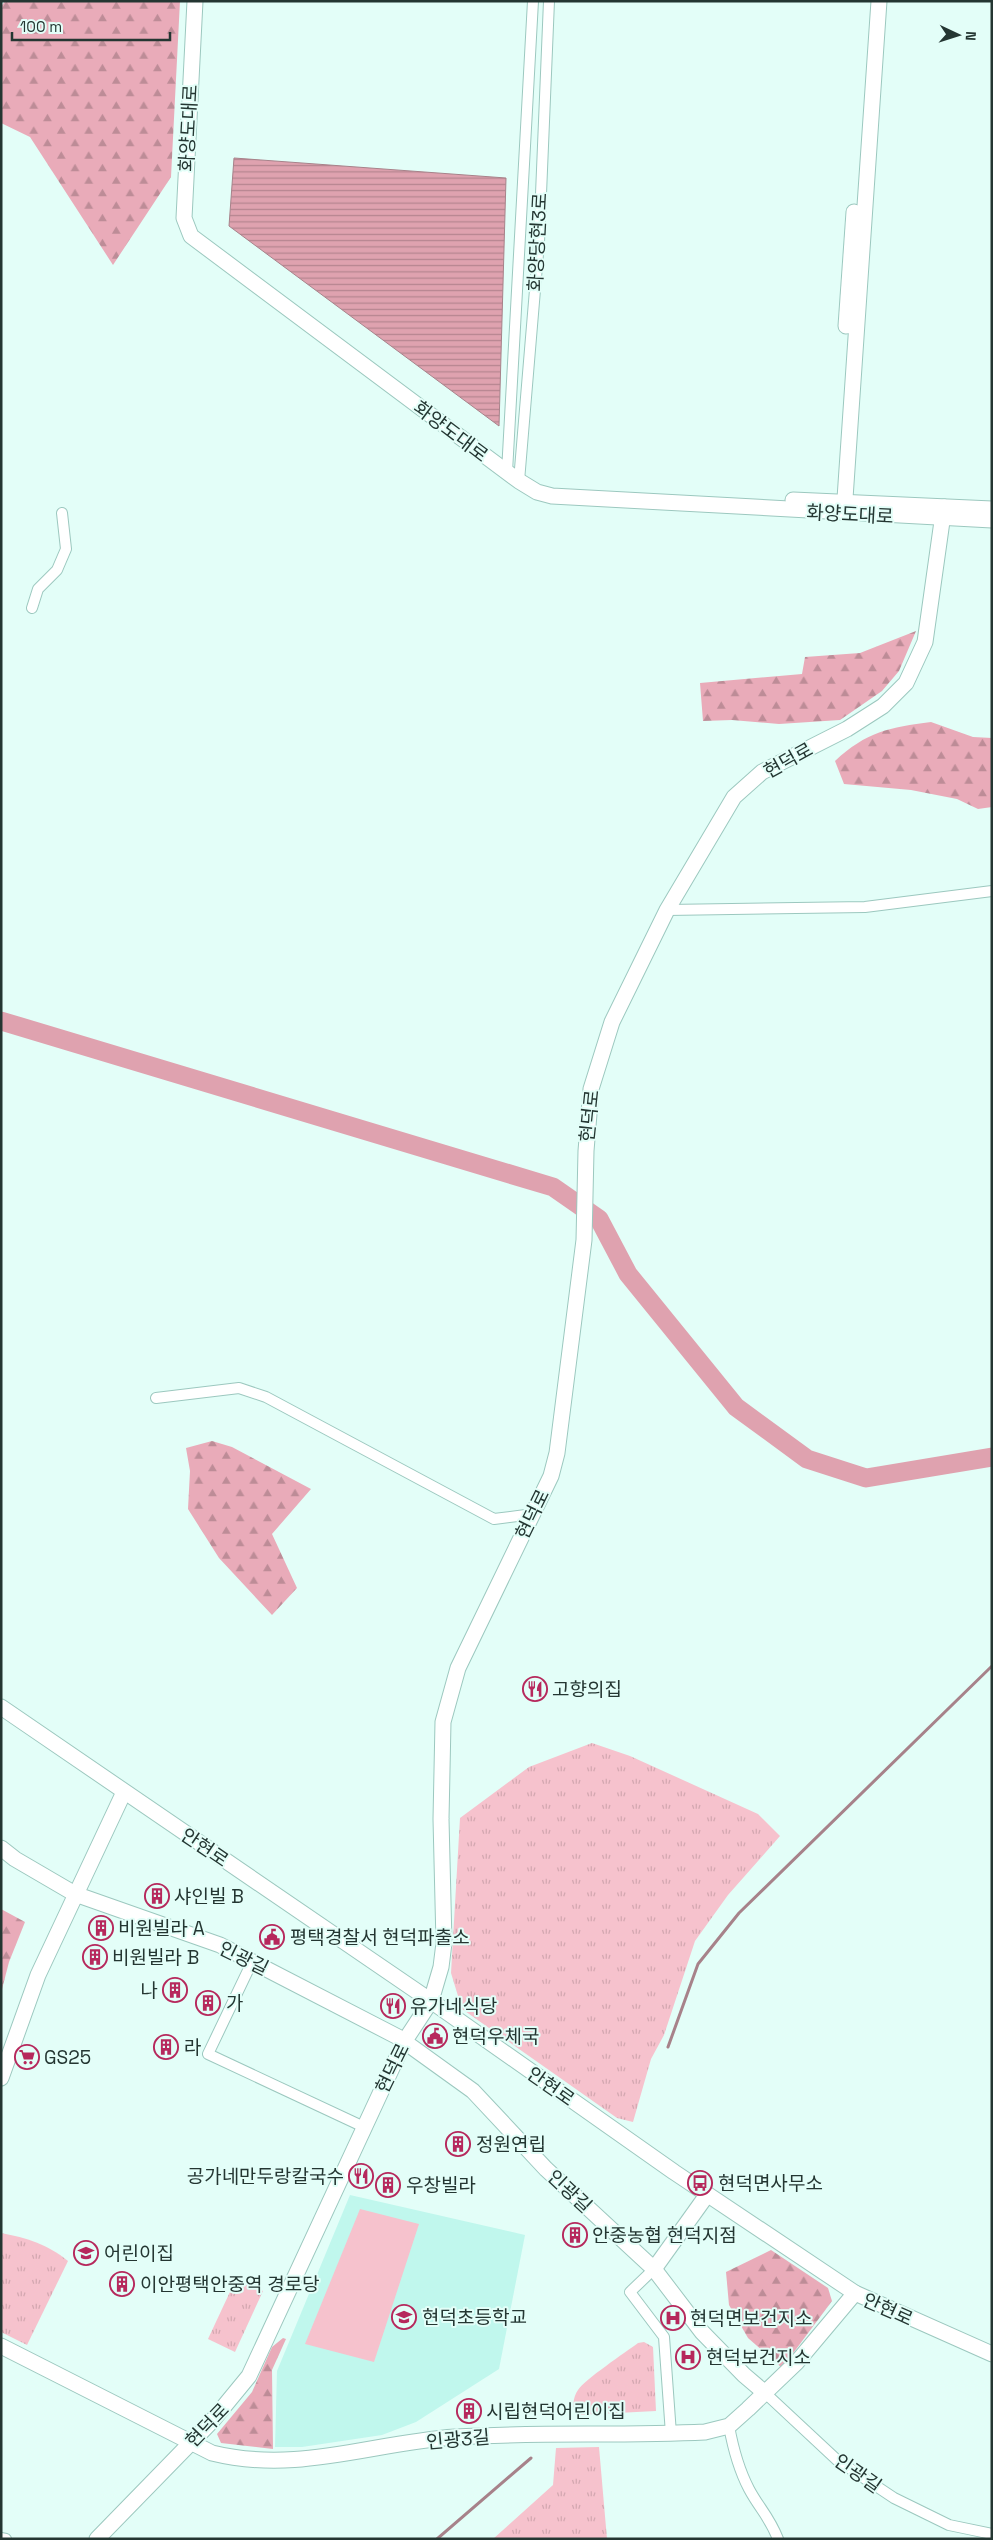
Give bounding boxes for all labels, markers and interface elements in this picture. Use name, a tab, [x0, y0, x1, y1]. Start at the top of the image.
scale bar	[12, 10, 170, 42]
north arrow	[933, 10, 983, 60]
text: 100 m	[20, 17, 62, 36]
text: N	[962, 31, 980, 41]
street label: 화양도대로	[174, 84, 203, 172]
street label: 화양당현3로	[522, 192, 553, 292]
street label: 화양도대로	[408, 395, 493, 468]
street label: 화양도대로	[806, 500, 894, 529]
street label: 현덕로	[759, 737, 817, 784]
street label: 현덕로	[574, 1089, 605, 1143]
street label: 현덕로	[510, 1485, 555, 1543]
restaurant icon: 고향의집	[522, 1676, 548, 1702]
place label: 고향의집	[552, 1677, 622, 1702]
street label: 안현로	[176, 1822, 233, 1872]
building icon: 샤인빌 B	[144, 1883, 170, 1909]
place label: 샤인빌 B	[174, 1884, 244, 1909]
building icon: 비원빌라 A	[88, 1915, 114, 1941]
place label: 비원빌라 A	[118, 1916, 205, 1941]
public building icon: 평택경찰서 현덕파출소	[259, 1924, 285, 1950]
place label: 평택경찰서 현덕파출소	[290, 1925, 470, 1950]
street label: 인광길	[215, 1936, 273, 1981]
building icon: 비원빌라 B	[82, 1944, 108, 1970]
place label: 비원빌라 B	[112, 1945, 199, 1970]
building icon: 나	[162, 1977, 188, 2003]
place label: 나	[141, 1978, 158, 2003]
building icon: 가	[195, 1990, 221, 2016]
place label: 가	[226, 1991, 243, 2016]
restaurant icon: 유가네식당	[380, 1993, 406, 2019]
place label: 유가네식당	[410, 1994, 497, 2019]
public building icon: 현덕우체국	[422, 2023, 448, 2049]
place label: 현덕우체국	[452, 2024, 539, 2049]
building icon: 라	[153, 2034, 179, 2060]
place label: 라	[184, 2035, 201, 2060]
street label: 현덕로	[370, 2039, 415, 2097]
supermarket icon: GS25	[14, 2044, 40, 2070]
place label: GS25	[44, 2045, 91, 2070]
street label: 안현로	[522, 2061, 579, 2112]
building icon: 정원연립	[445, 2131, 471, 2157]
place label: 정원연립	[476, 2132, 546, 2157]
restaurant icon: 공가네만두랑칼국수	[348, 2163, 374, 2189]
place label: 공가네만두랑칼국수	[187, 2164, 344, 2189]
street label: 인광길	[542, 2164, 597, 2218]
bus stop icon: 현덕면사무소	[687, 2170, 713, 2196]
place label: 현덕면사무소	[718, 2171, 823, 2196]
building icon: 우창빌라	[375, 2172, 401, 2198]
place label: 우창빌라	[406, 2173, 476, 2198]
building icon: 안중농협 현덕지점	[562, 2222, 588, 2248]
place label: 안중농협 현덕지점	[592, 2223, 737, 2248]
school or university icon: 어린이집	[73, 2240, 99, 2266]
place label: 어린이집	[104, 2241, 174, 2266]
building icon: 이안평택안중역 경로당	[109, 2271, 135, 2297]
place label: 이안평택안중역 경로당	[140, 2272, 320, 2297]
street label: 안현로	[859, 2287, 917, 2332]
school or university icon: 현덕초등학교	[391, 2304, 417, 2330]
place label: 현덕초등학교	[422, 2305, 527, 2330]
hospital icon: 현덕면보건지소	[660, 2305, 686, 2331]
place label: 현덕면보건지소	[690, 2306, 812, 2331]
hospital icon: 현덕보건지소	[675, 2344, 701, 2370]
place label: 현덕보건지소	[706, 2345, 811, 2370]
street label: 현덕로	[180, 2398, 235, 2453]
building icon: 시립현덕어린이집	[456, 2398, 482, 2424]
place label: 시립현덕어린이집	[486, 2399, 626, 2424]
street label: 인광3길	[425, 2424, 491, 2455]
street label: 인광길	[829, 2448, 886, 2499]

